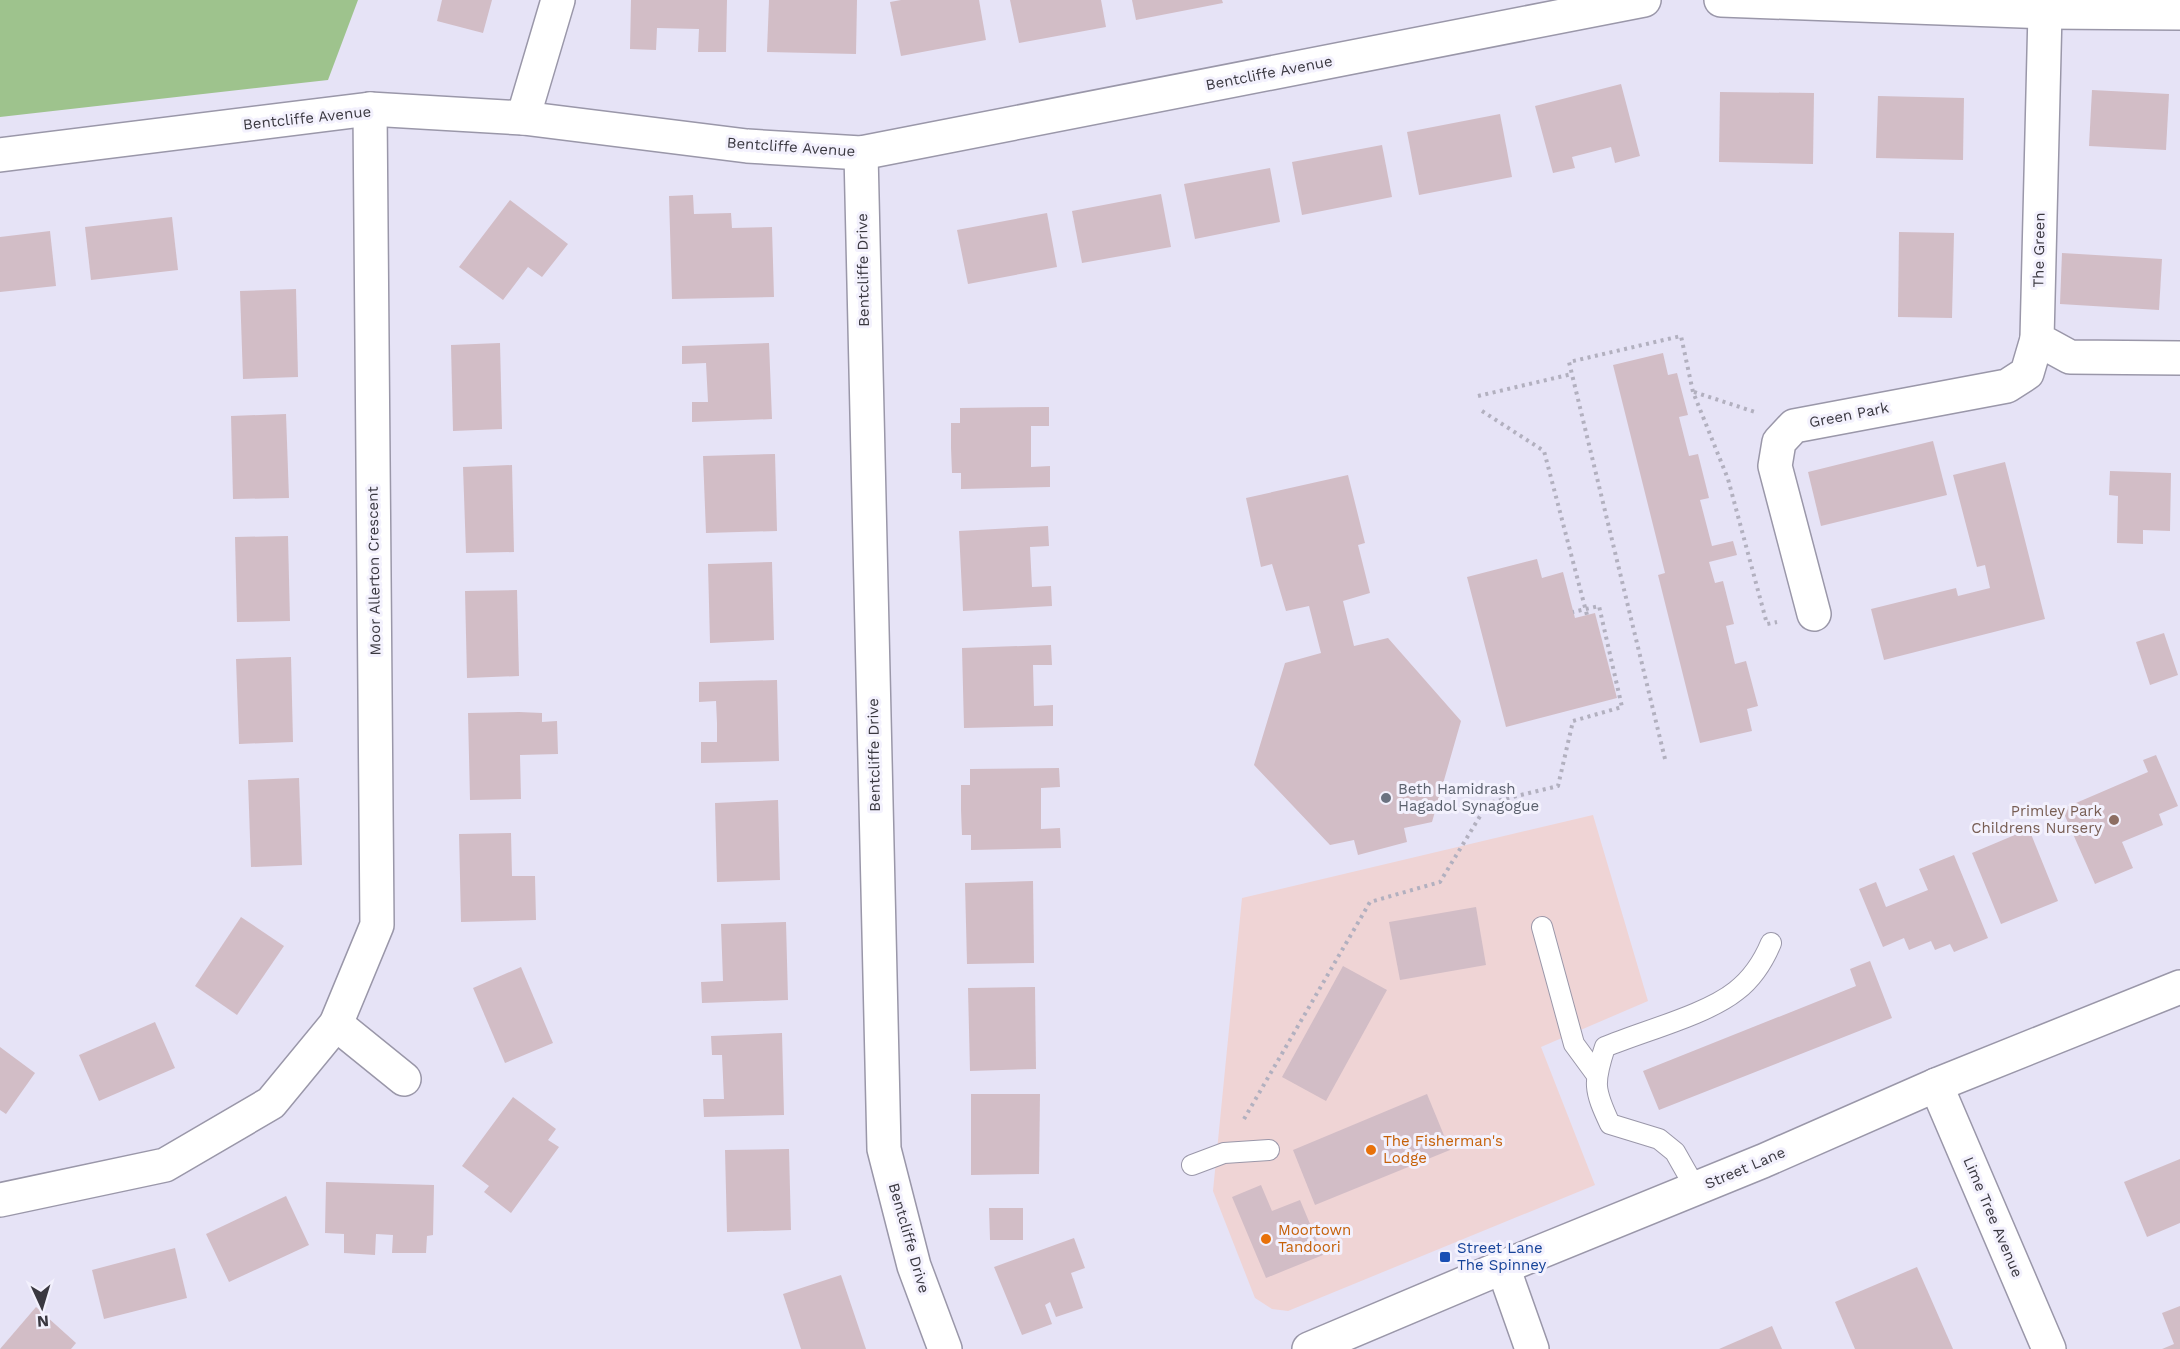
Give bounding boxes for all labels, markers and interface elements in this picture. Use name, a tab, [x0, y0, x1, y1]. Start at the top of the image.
street label: Bentcliffe Avenue	[1204, 52, 1334, 94]
street label: Bentcliffe Avenue	[242, 102, 372, 134]
street label: Bentcliffe Avenue	[726, 134, 856, 160]
street label: The Green	[2029, 212, 2049, 288]
street label: Bentcliffe Drive	[853, 213, 873, 327]
street label: Green Park	[1808, 398, 1891, 432]
street label: Moor Allerton Crescent	[364, 485, 384, 656]
street label: Bentcliffe Drive	[864, 698, 884, 812]
place label: Beth Hamidrash Hagadol Synagogue	[1398, 780, 1539, 815]
marker: Beth Hamidrash Hagadol Synagogue	[1379, 791, 1393, 805]
place label: Primley Park Childrens Nursery	[1971, 802, 2102, 837]
marker: Primley Park Childrens Nursery	[2107, 813, 2121, 827]
place label: The Fisherman's Lodge	[1383, 1132, 1503, 1167]
marker: The Fisherman's Lodge	[1364, 1143, 1378, 1157]
street label: Street Lane	[1702, 1143, 1788, 1193]
street label: Lime Tree Avenue	[1959, 1154, 2027, 1280]
street label: Bentcliffe Drive	[885, 1181, 933, 1295]
place label: Moortown Tandoori	[1278, 1221, 1351, 1256]
marker: Moortown Tandoori	[1259, 1232, 1273, 1246]
place label: Street Lane The Spinney	[1457, 1239, 1547, 1274]
marker: Street Lane The Spinney	[1438, 1250, 1452, 1264]
north arrow	[12, 1277, 72, 1337]
text: N	[36, 1312, 50, 1331]

